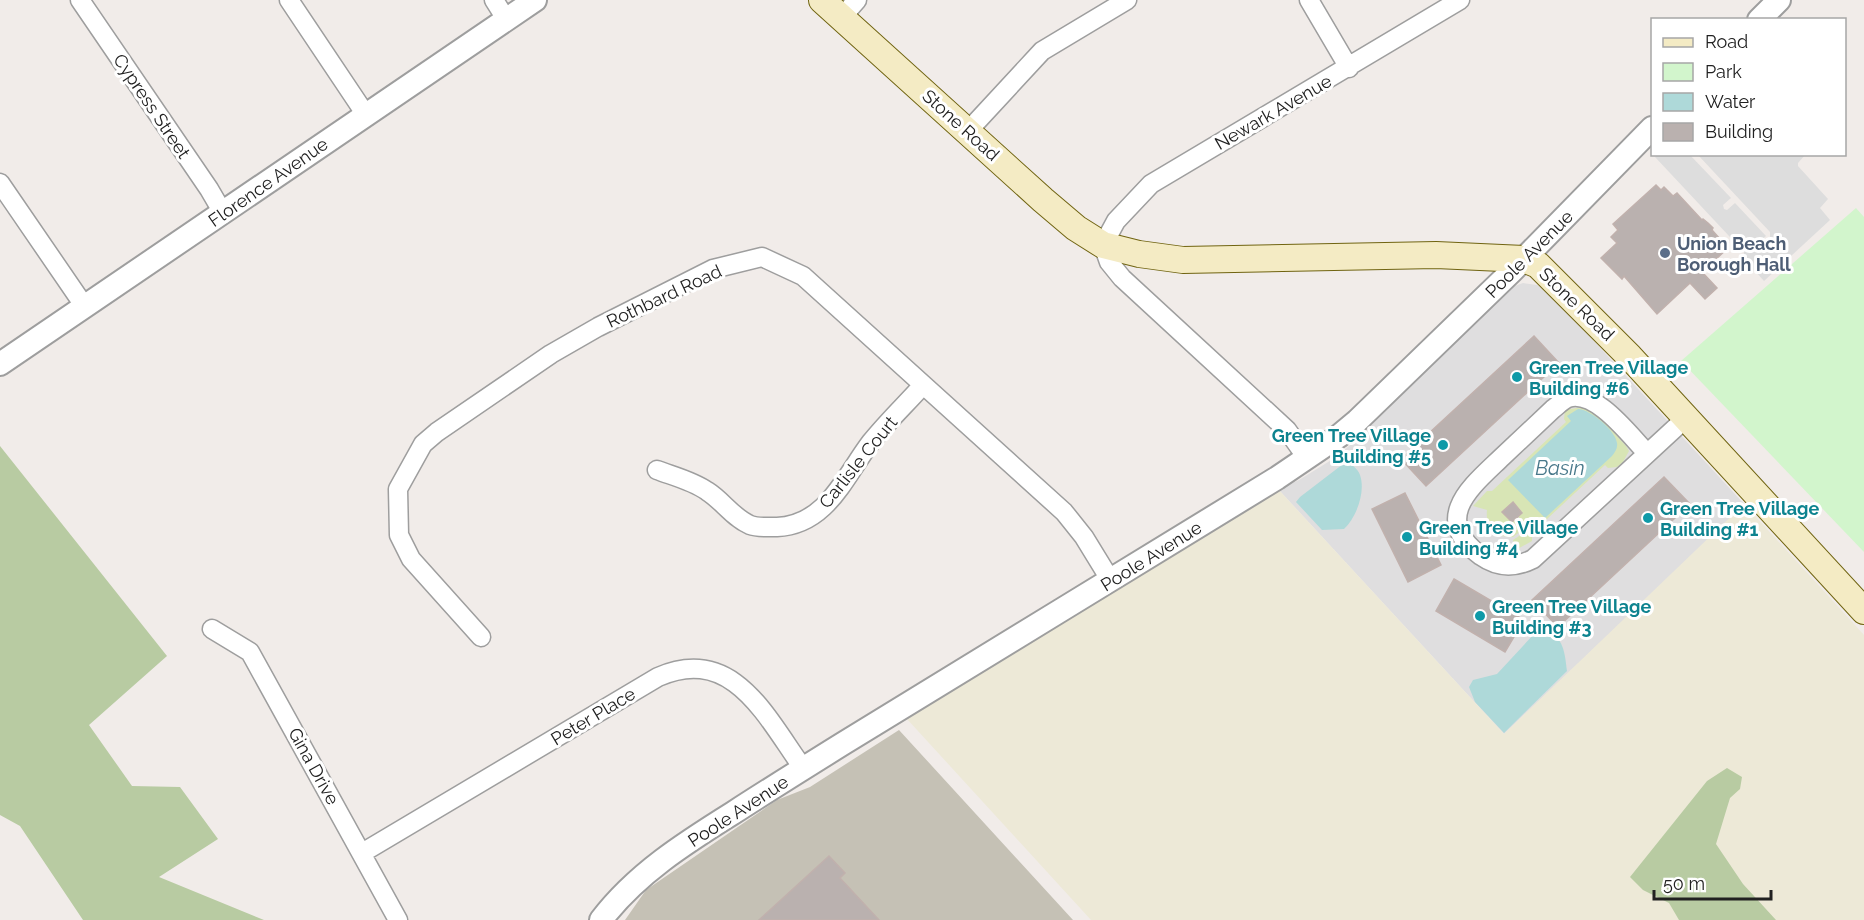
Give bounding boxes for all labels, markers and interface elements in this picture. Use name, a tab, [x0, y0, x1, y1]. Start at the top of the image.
legend	[1651, 18, 1846, 156]
text: Road	[1705, 31, 1748, 52]
street label: Cypress Street	[109, 50, 195, 162]
text: Park	[1705, 61, 1742, 82]
street label: Newark Avenue	[1211, 70, 1335, 154]
street label: Stone Road	[918, 85, 1004, 165]
text: Water	[1705, 91, 1756, 112]
text: Building	[1705, 121, 1773, 142]
street label: Florence Avenue	[204, 133, 332, 231]
street label: Poole Avenue	[1481, 206, 1577, 302]
place label: Union Beach Borough Hall	[1677, 233, 1791, 275]
marker: Union Beach Borough Hall	[1658, 246, 1672, 260]
street label: Rothbard Road	[603, 260, 725, 332]
street label: Stone Road	[1535, 263, 1619, 345]
place label: Green Tree Village Building #6	[1529, 357, 1688, 399]
marker: Green Tree Village Building #6	[1510, 370, 1524, 384]
street label: Carlisle Court	[815, 412, 901, 512]
place label: Green Tree Village Building #5	[1272, 425, 1431, 467]
marker: Green Tree Village Building #5	[1436, 438, 1450, 452]
water label: Basin	[1535, 456, 1585, 480]
place label: Green Tree Village Building #1	[1660, 498, 1819, 540]
marker: Green Tree Village Building #1	[1641, 511, 1655, 525]
street label: Poole Avenue	[1097, 516, 1206, 595]
place label: Green Tree Village Building #4	[1419, 517, 1578, 559]
marker: Green Tree Village Building #4	[1400, 530, 1414, 544]
place label: Green Tree Village Building #3	[1492, 596, 1651, 638]
marker: Green Tree Village Building #3	[1473, 609, 1487, 623]
street label: Peter Place	[547, 682, 639, 749]
street label: Gina Drive	[284, 724, 344, 808]
street label: Poole Avenue	[684, 771, 792, 851]
scale bar	[1654, 863, 1771, 901]
text: 50 m	[1663, 873, 1705, 894]

